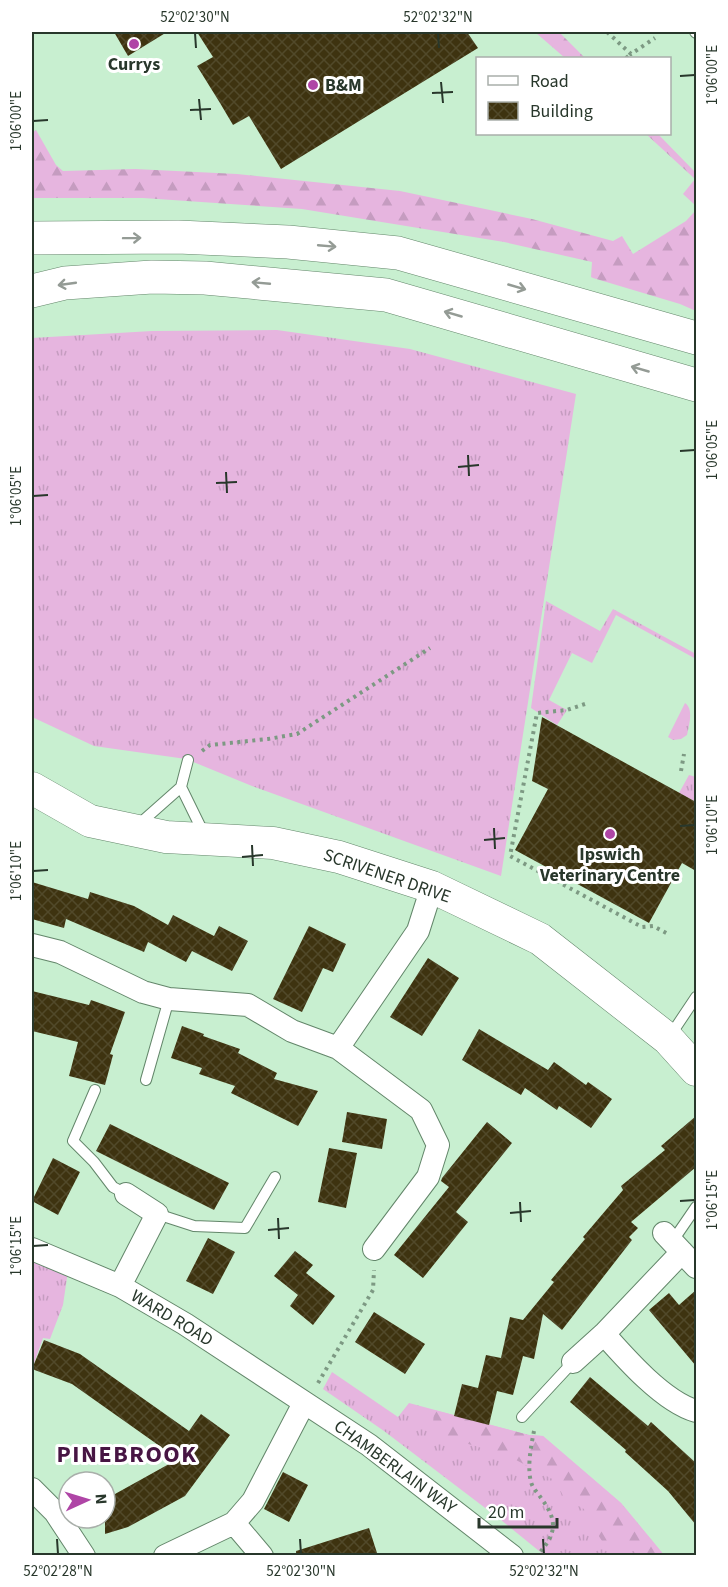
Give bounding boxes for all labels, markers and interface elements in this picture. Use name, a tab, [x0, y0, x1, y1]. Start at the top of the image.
text: 52°02'30"N	[160, 7, 230, 28]
text: 52°02'32"N	[403, 7, 473, 28]
marker: Currys	[127, 37, 141, 51]
text: 1°06'00"E	[702, 45, 723, 105]
place label: Currys	[108, 52, 160, 77]
legend	[476, 57, 671, 135]
text: Road	[530, 69, 569, 94]
place label: B&M	[325, 73, 362, 98]
marker: B&M	[306, 78, 320, 92]
text: 1°06'00"E	[6, 91, 27, 151]
text: Building	[530, 99, 593, 124]
one-way arrow	[121, 232, 141, 244]
one-way arrow	[316, 241, 336, 252]
one-way arrow	[252, 277, 272, 288]
one-way arrow	[58, 278, 77, 289]
one-way arrow	[507, 281, 526, 293]
one-way arrow	[444, 308, 463, 319]
one-way arrow	[631, 363, 650, 374]
text: 1°06'05"E	[702, 420, 723, 480]
text: 1°06'05"E	[6, 466, 27, 526]
text: 1°06'10"E	[702, 795, 723, 855]
marker: Ipswich Veterinary Centre	[603, 827, 617, 841]
text: 1°06'10"E	[6, 841, 27, 901]
street label: SCRIVENER DRIVE	[320, 842, 454, 910]
place label: Ipswich Veterinary Centre	[539, 842, 680, 888]
text: 1°06'15"E	[702, 1170, 723, 1230]
text: 1°06'15"E	[6, 1216, 27, 1276]
street label: WARD ROAD	[126, 1284, 218, 1352]
street label: CHAMBERLAIN WAY	[329, 1414, 462, 1520]
district label: PINEBROOK	[57, 1437, 197, 1472]
north arrow	[57, 1470, 117, 1530]
scale bar	[479, 1491, 557, 1529]
text: N	[90, 1493, 112, 1505]
text: 20 m	[488, 1500, 524, 1525]
text: 52°02'28"N	[23, 1561, 93, 1582]
text: 52°02'30"N	[266, 1561, 336, 1582]
text: 52°02'32"N	[509, 1561, 579, 1582]

